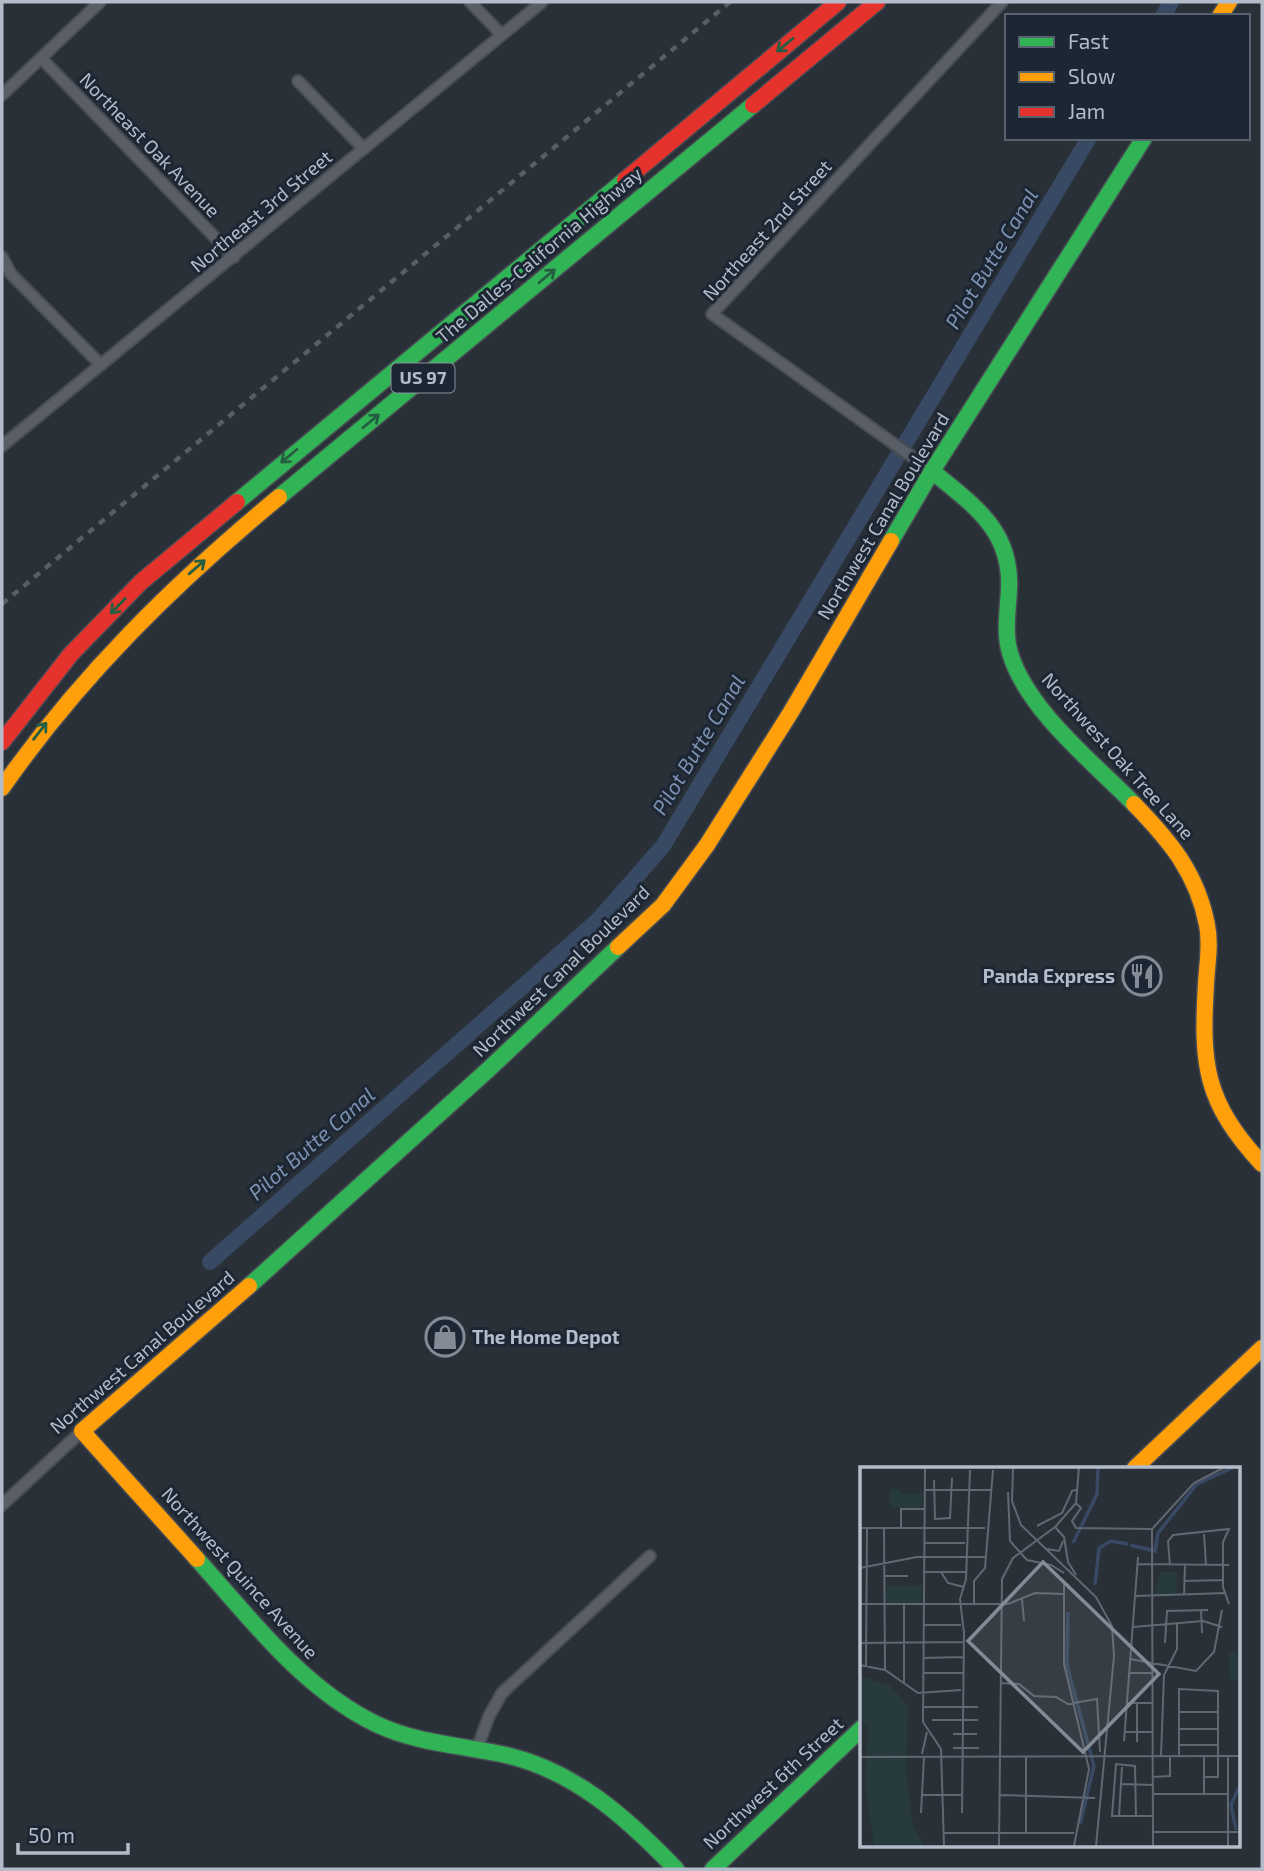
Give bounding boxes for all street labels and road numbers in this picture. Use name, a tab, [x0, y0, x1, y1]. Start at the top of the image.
street label: Northeast Oak Avenue	[75, 68, 225, 222]
street label: Northeast 3rd Street	[185, 145, 336, 277]
street label: Northeast 2nd Street	[697, 155, 836, 305]
street label: The Dalles-California Highway	[431, 162, 646, 348]
road number: US 97	[392, 364, 454, 392]
street label: Northwest Canal Boulevard	[812, 408, 953, 623]
street label: Northwest Oak Tree Lane	[1038, 668, 1199, 844]
street label: Northwest Canal Boulevard	[467, 880, 654, 1061]
street label: Northwest Canal Boulevard	[45, 1265, 239, 1438]
street label: Northwest Quince Avenue	[157, 1482, 324, 1663]
street label: Northwest 6th Street	[698, 1712, 847, 1854]

